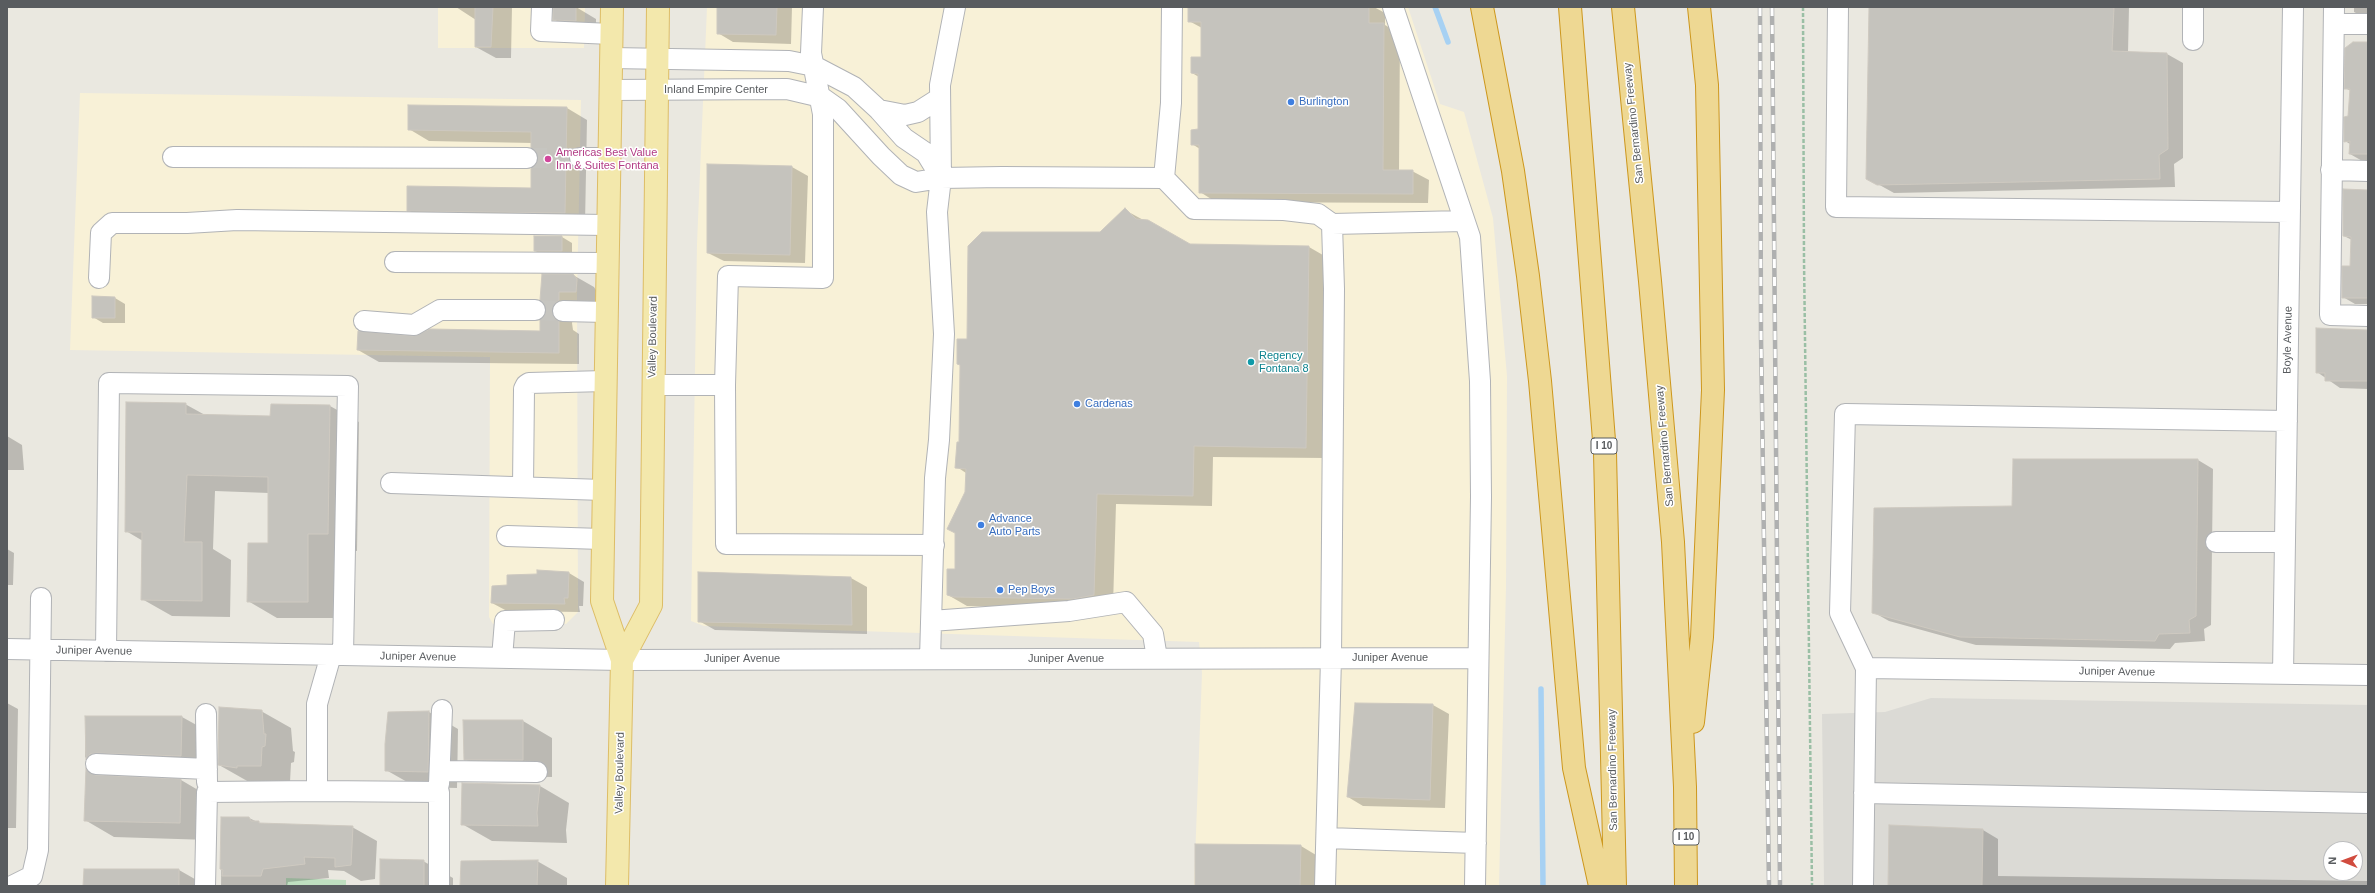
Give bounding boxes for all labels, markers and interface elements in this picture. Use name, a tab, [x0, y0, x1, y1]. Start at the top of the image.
street label: San Bernardino Freeway	[1621, 62, 1647, 184]
street label: Inland Empire Center	[664, 83, 768, 97]
place label: Burlington	[1299, 95, 1349, 109]
marker: Burlington	[1286, 97, 1296, 107]
place label: Americas Best Value Inn & Suites Fontana	[556, 146, 659, 172]
marker: Americas Best Value Inn & Suites Fontana	[543, 154, 553, 164]
street label: Valley Boulevard	[646, 296, 660, 378]
street label: Boyle Avenue	[2281, 306, 2295, 374]
place label: Regency Fontana 8	[1259, 349, 1309, 375]
marker: Regency Fontana 8	[1246, 357, 1256, 367]
street label: San Bernardino Freeway	[1653, 385, 1677, 507]
place label: Cardenas	[1085, 397, 1133, 411]
marker: Cardenas	[1072, 399, 1082, 409]
road number: I 10	[1591, 438, 1617, 454]
place label: Advance Auto Parts	[989, 512, 1040, 538]
marker: Advance Auto Parts	[976, 520, 986, 530]
place label: Pep Boys	[1008, 583, 1055, 597]
marker: Pep Boys	[995, 585, 1005, 595]
street label: Juniper Avenue	[56, 644, 132, 658]
street label: Juniper Avenue	[380, 650, 456, 664]
street label: Juniper Avenue	[1352, 651, 1428, 665]
street label: Juniper Avenue	[704, 652, 780, 666]
street label: Juniper Avenue	[1028, 652, 1104, 666]
street label: Juniper Avenue	[2079, 665, 2155, 679]
street label: San Bernardino Freeway	[1605, 709, 1621, 831]
street label: Valley Boulevard	[613, 732, 627, 814]
road number: I 10	[1673, 829, 1699, 845]
north arrow	[2323, 841, 2363, 881]
text: N	[2326, 857, 2338, 865]

